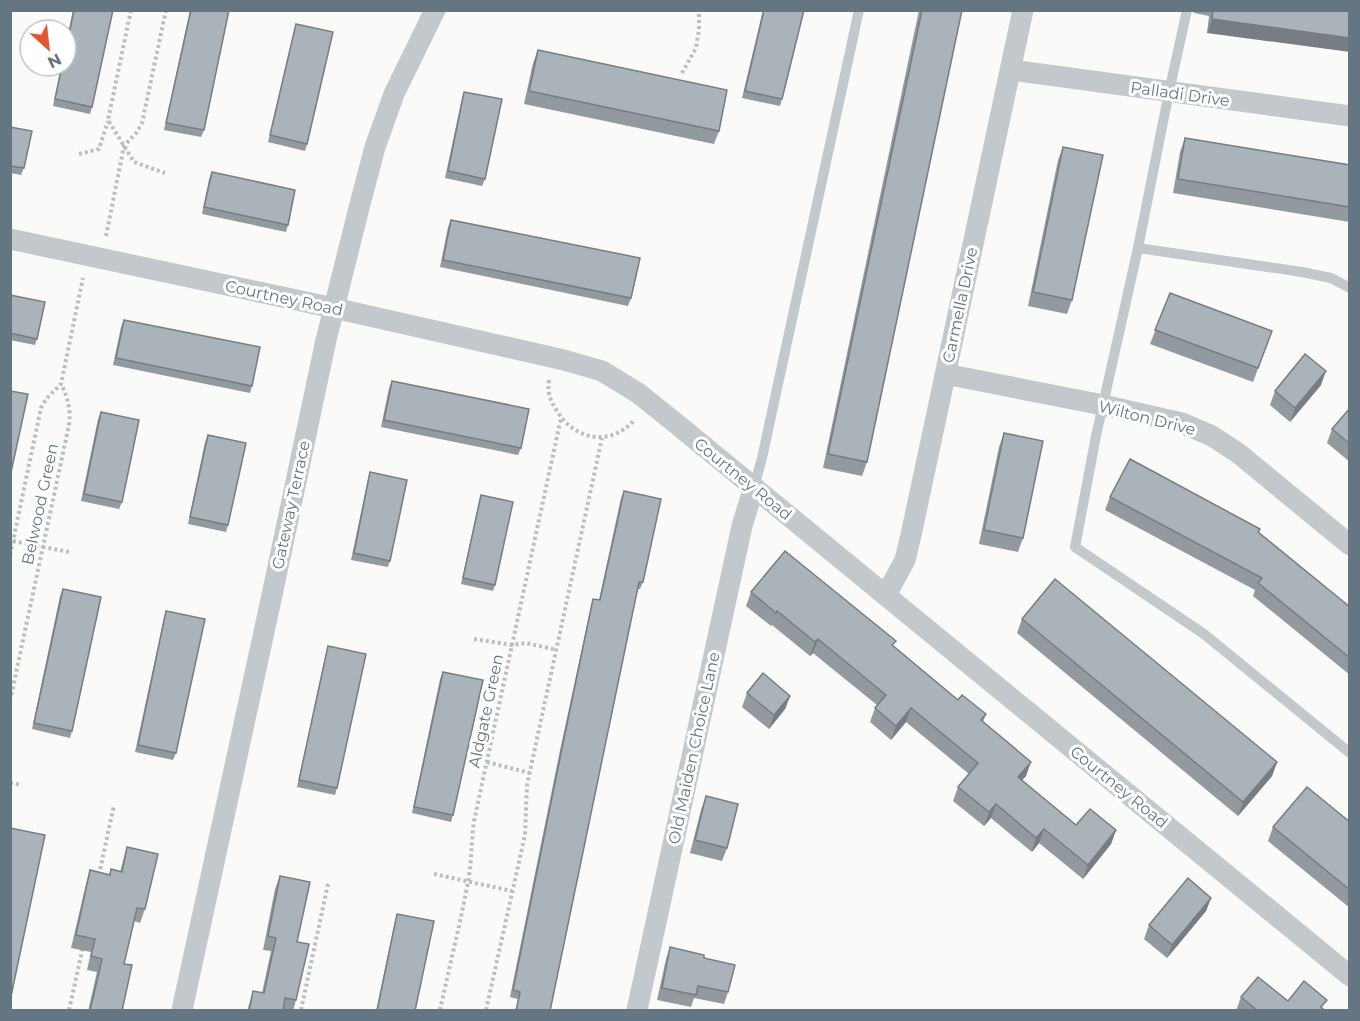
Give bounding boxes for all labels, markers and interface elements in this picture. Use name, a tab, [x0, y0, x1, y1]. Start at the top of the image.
north arrow	[18, 18, 78, 78]
text: N	[45, 50, 65, 72]
street label: Palladi Drive	[1129, 78, 1231, 110]
street label: Carmella Drive	[938, 245, 982, 365]
street label: Courtney Road	[223, 276, 345, 320]
street label: Wilton Drive	[1097, 397, 1197, 439]
street label: Courtney Road	[690, 434, 796, 524]
street label: Gateway Terrace	[268, 439, 314, 571]
street label: Belwood Green	[18, 442, 62, 566]
street label: Old Maiden Choice Lane	[664, 650, 724, 846]
street label: Aldgate Green	[465, 652, 507, 770]
street label: Courtney Road	[1066, 742, 1172, 832]

